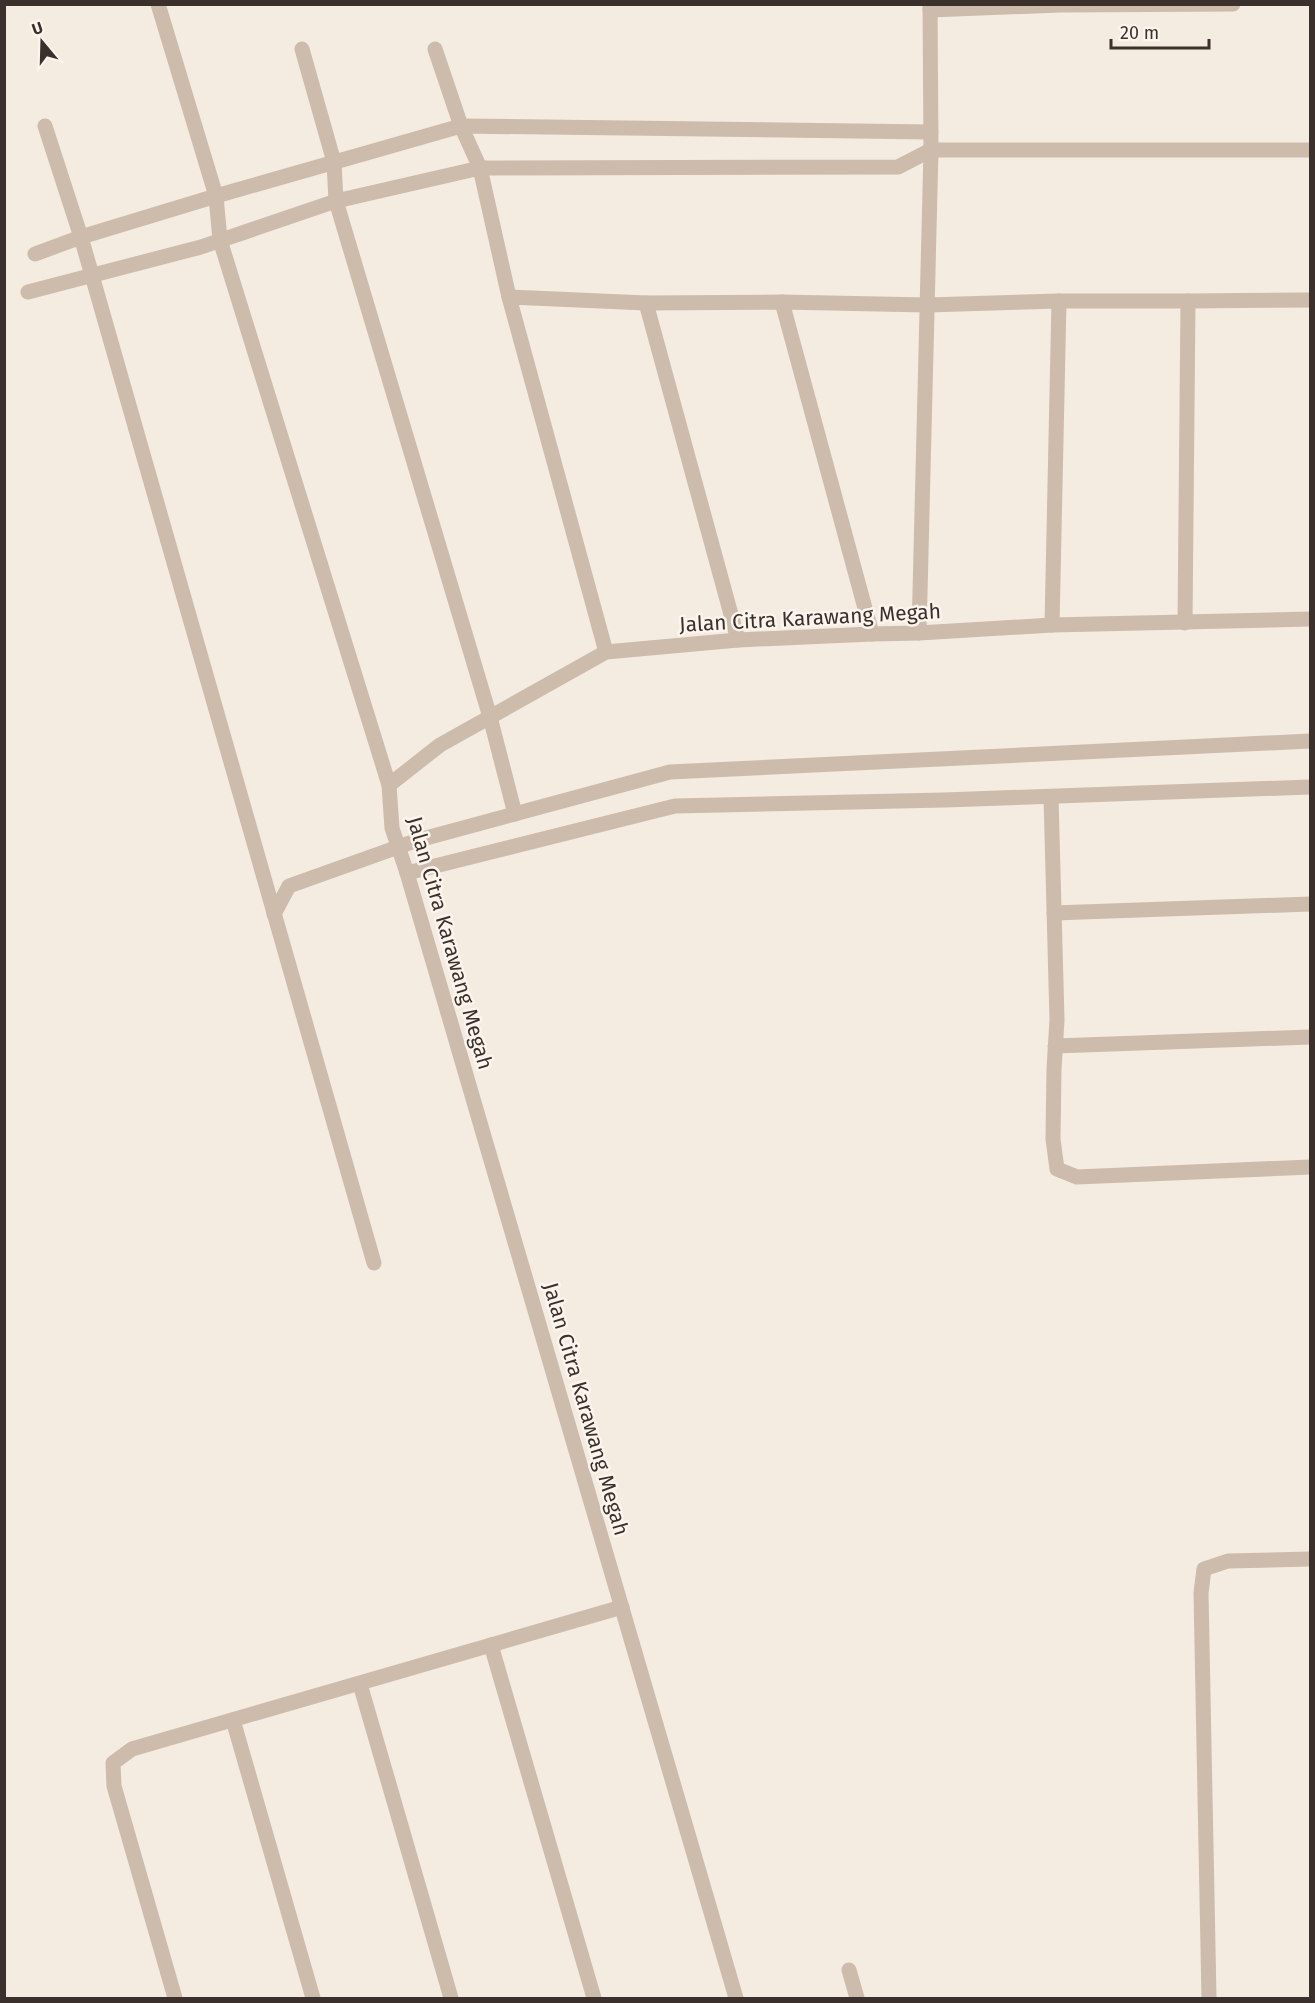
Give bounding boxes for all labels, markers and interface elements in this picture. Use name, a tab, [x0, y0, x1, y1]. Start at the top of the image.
north arrow	[12, 12, 72, 72]
scale bar	[1111, 12, 1208, 50]
text: U	[29, 18, 45, 39]
text: 20 m	[1120, 22, 1159, 44]
street label: Jalan Citra Karawang Megah	[679, 598, 941, 638]
street label: Jalan Citra Karawang Megah	[401, 813, 499, 1073]
street label: Jalan Citra Karawang Megah	[537, 1279, 635, 1539]

